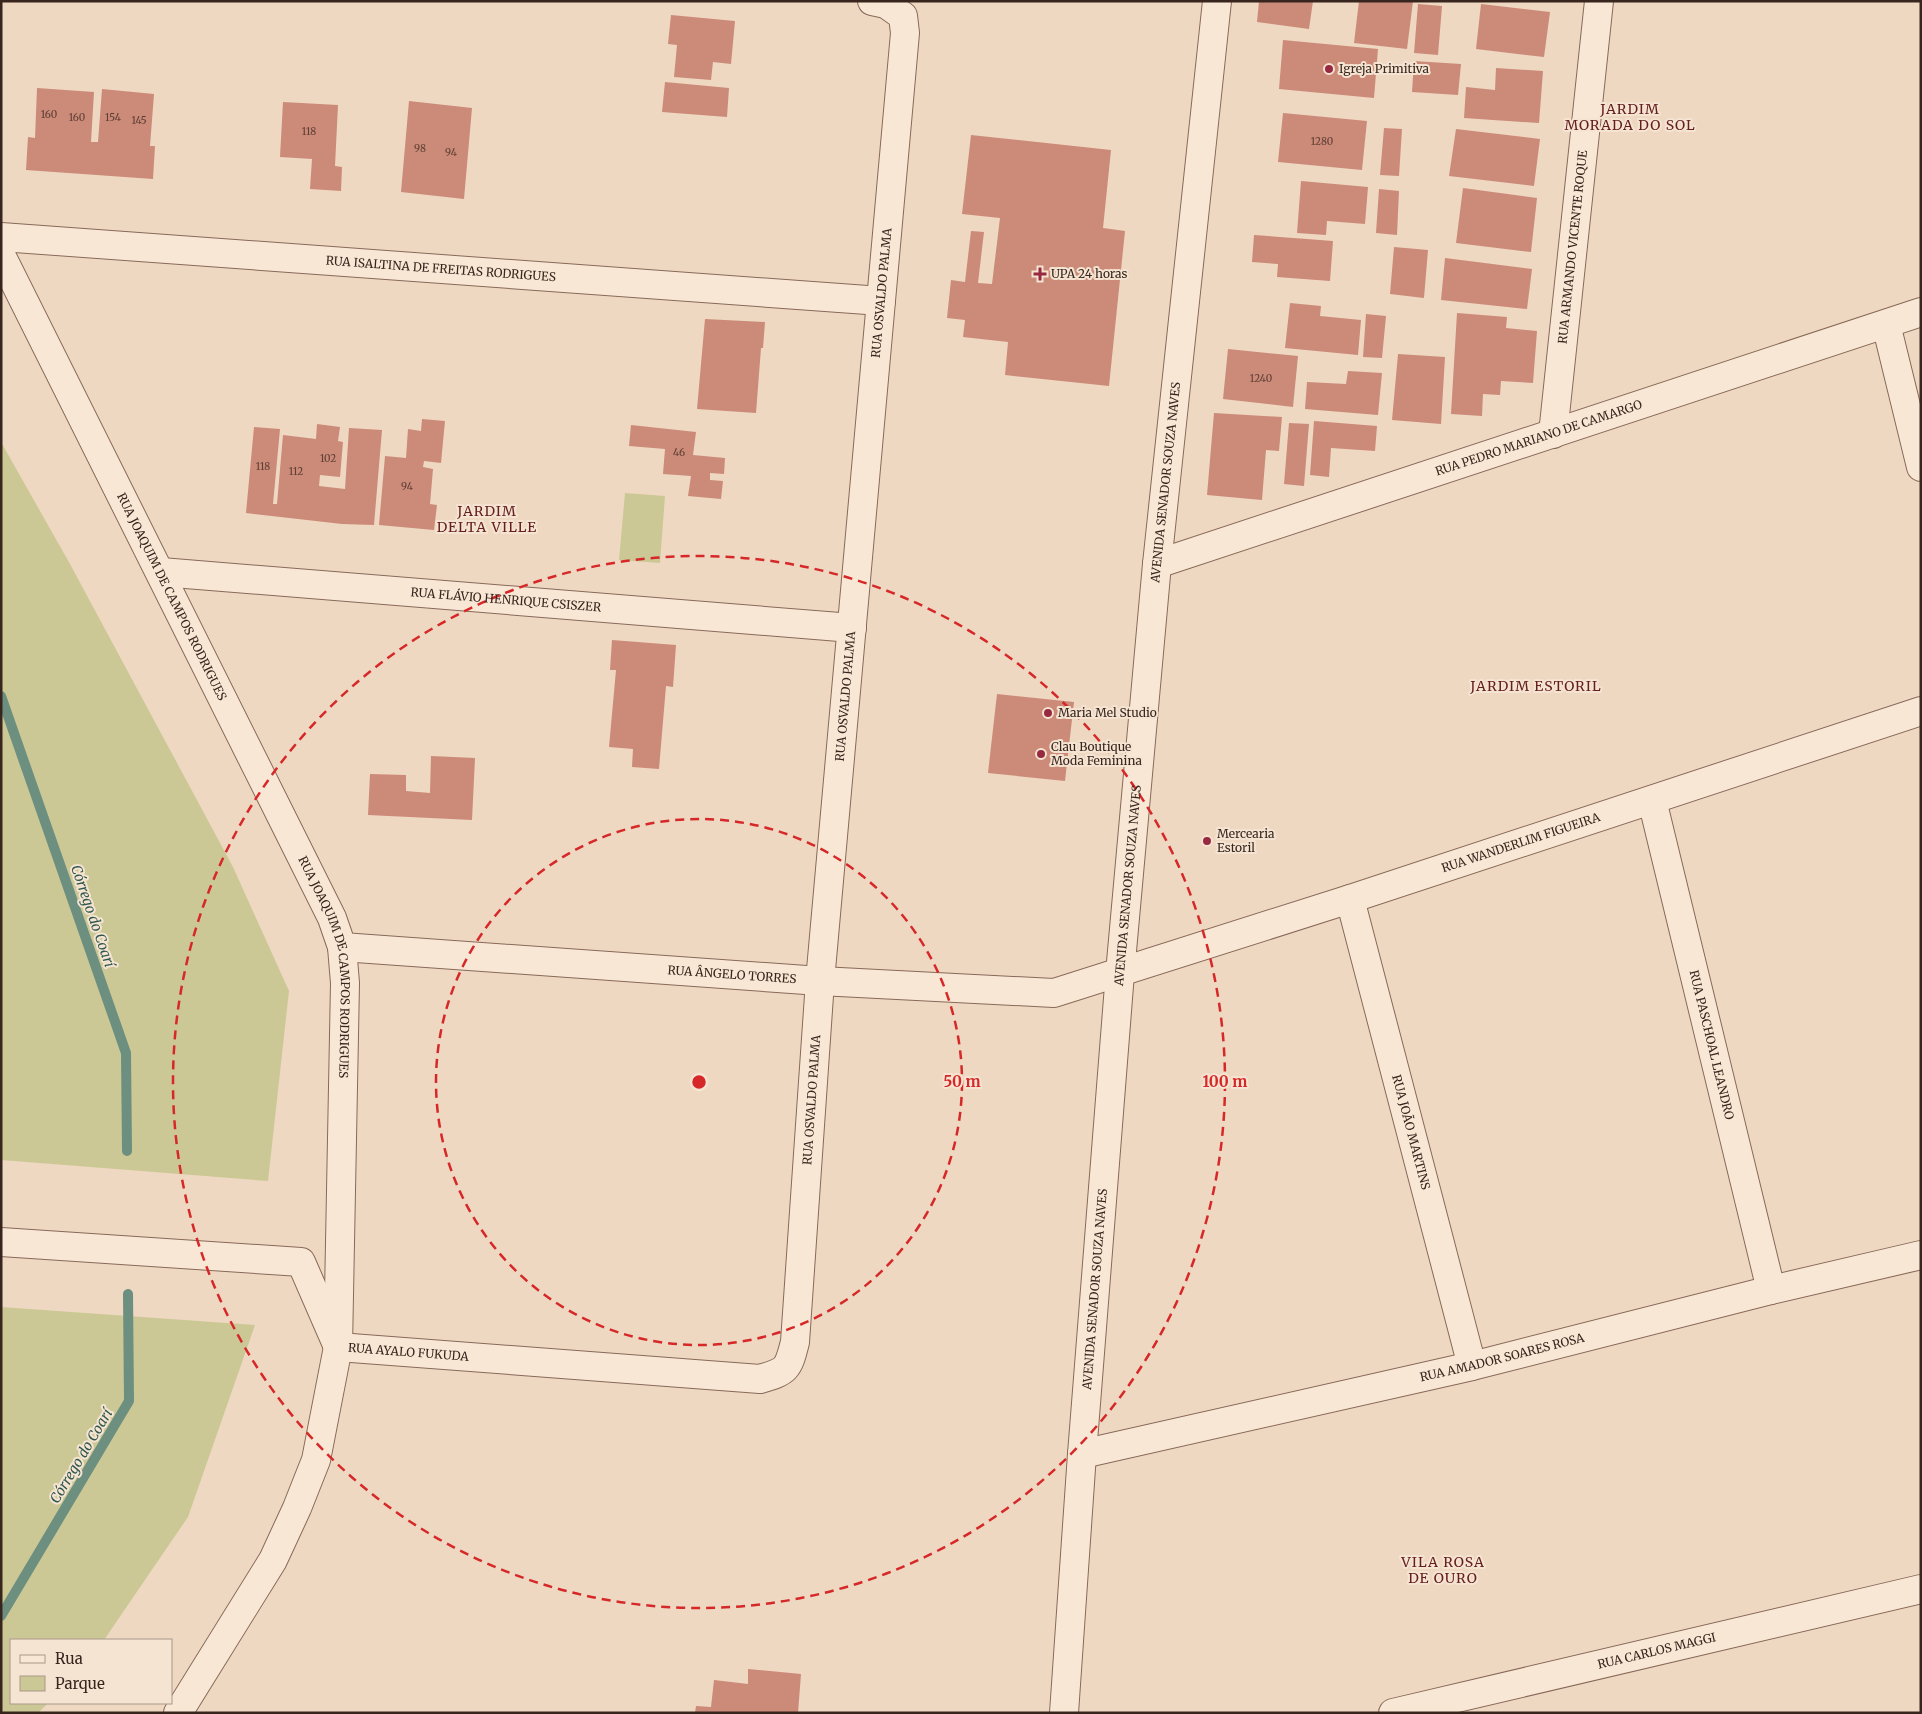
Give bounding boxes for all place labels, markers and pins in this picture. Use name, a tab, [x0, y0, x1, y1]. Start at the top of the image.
place label: Igreja Primitiva	[1339, 61, 1430, 76]
marker: Igreja Primitiva	[1323, 63, 1335, 75]
place label: UPA 24 horas	[1051, 266, 1128, 281]
marker: UPA 24 horas	[1033, 267, 1047, 281]
place label: Maria Mel Studio	[1058, 705, 1157, 720]
marker: Maria Mel Studio	[1042, 707, 1054, 719]
place label: Clau Boutique Moda Feminina	[1051, 739, 1142, 768]
marker: Clau Boutique Moda Feminina	[1035, 748, 1047, 760]
place label: Mercearia Estoril	[1217, 826, 1275, 855]
marker: Mercearia Estoril	[1201, 835, 1213, 847]
centre of rings	[690, 1073, 708, 1091]

